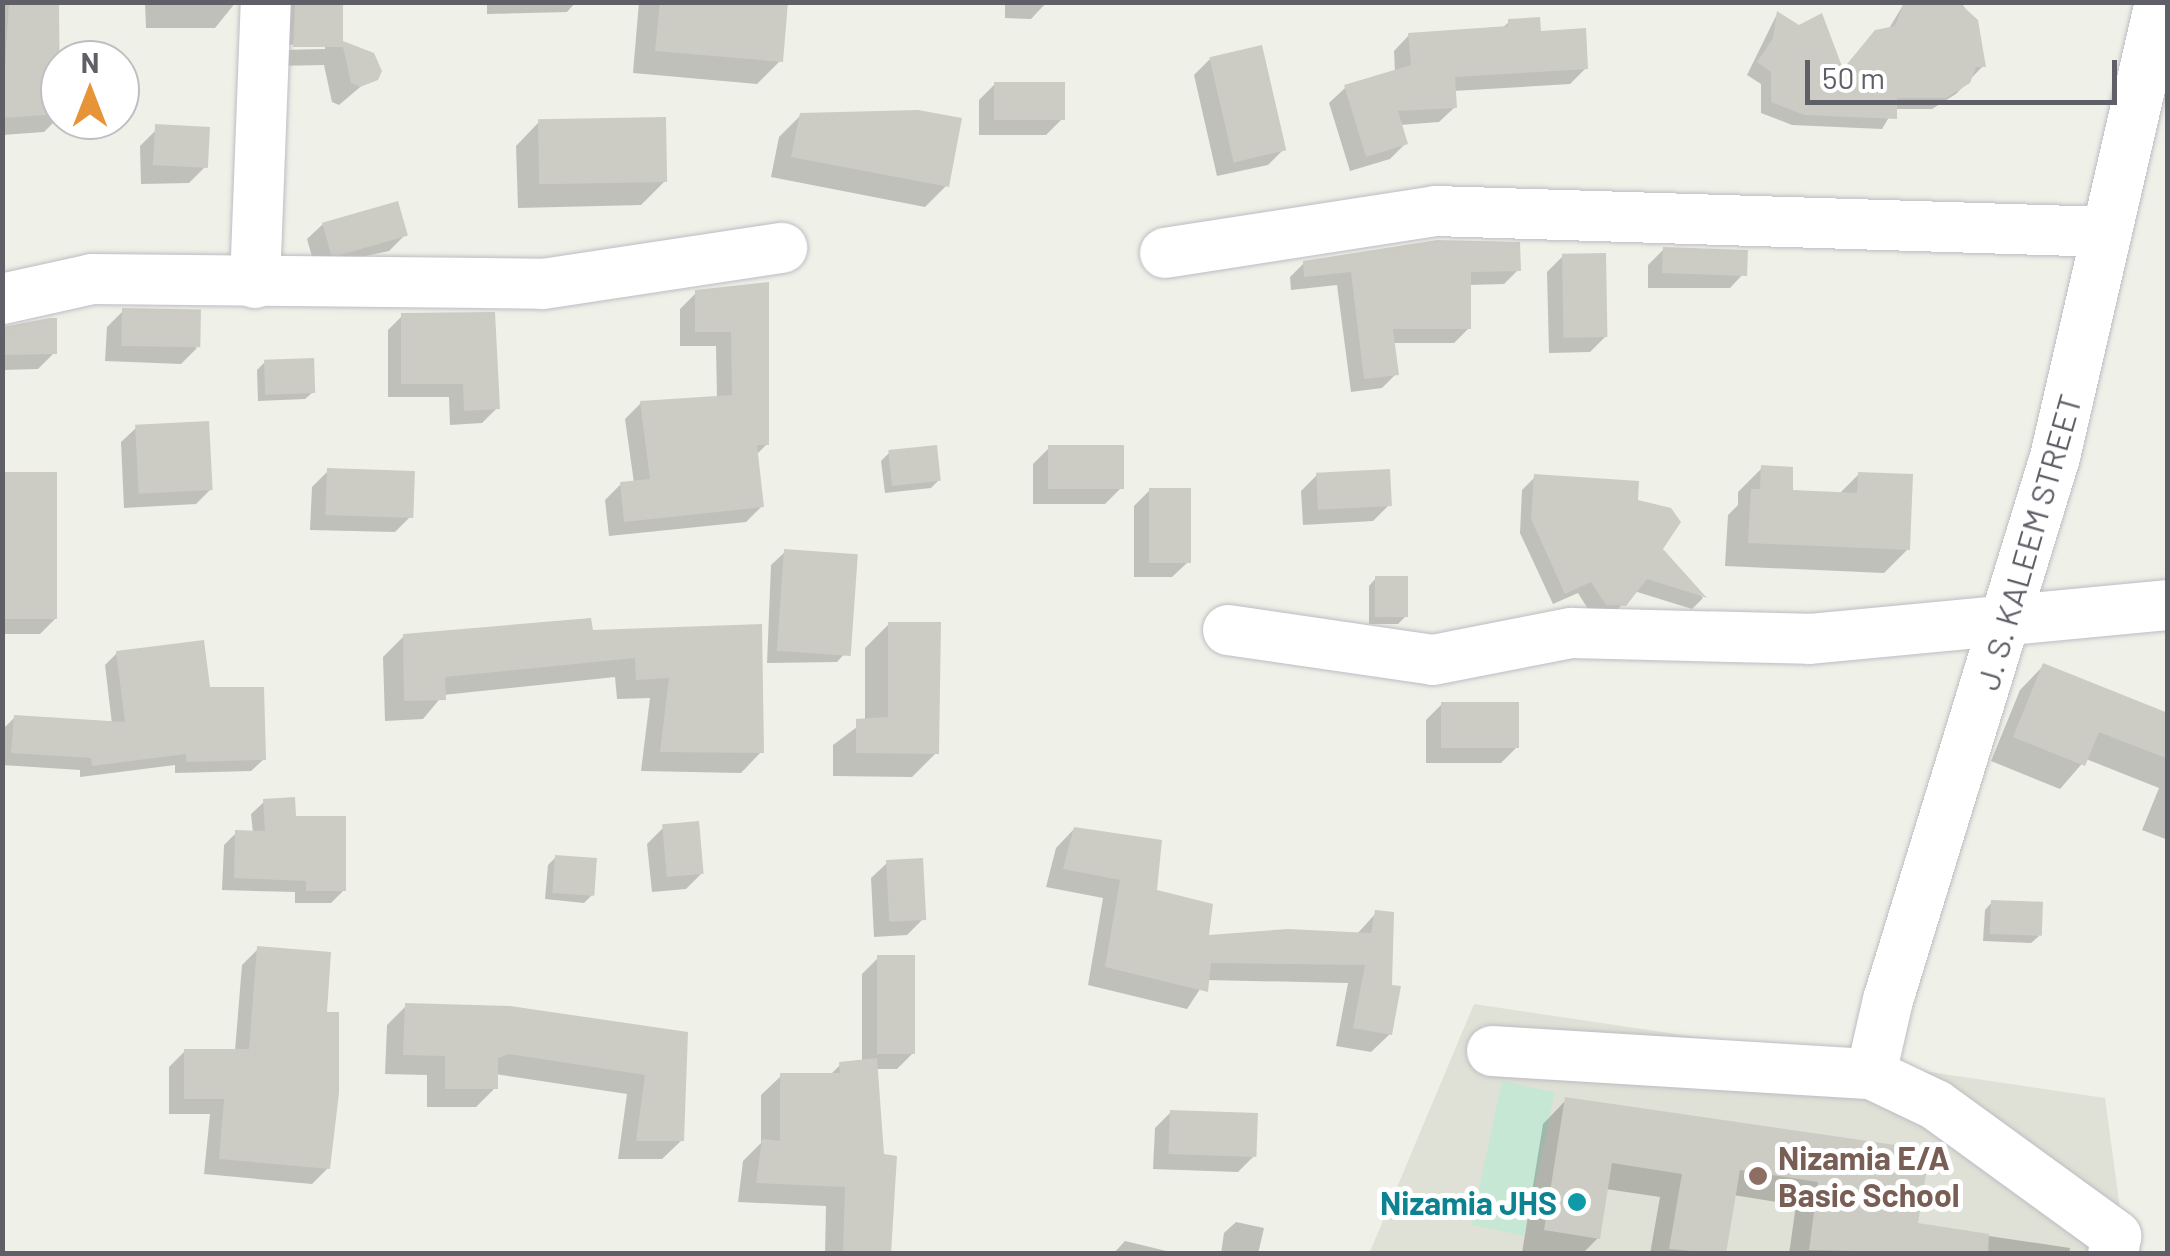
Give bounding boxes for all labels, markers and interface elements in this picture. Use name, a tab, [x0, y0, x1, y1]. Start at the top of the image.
north arrow	[40, 40, 140, 140]
scale bar	[1810, 40, 2122, 102]
text: N	[81, 45, 99, 79]
text: 50 m	[1822, 59, 1885, 95]
street label: J. S. KALEEM STREET	[1967, 390, 2089, 694]
place label: Nizamia E/A Basic School	[1778, 1139, 1960, 1214]
marker: Nizamia E/A Basic School	[1747, 1165, 1769, 1187]
place label: Nizamia JHS	[1380, 1183, 1557, 1221]
marker: Nizamia JHS	[1566, 1191, 1588, 1213]

